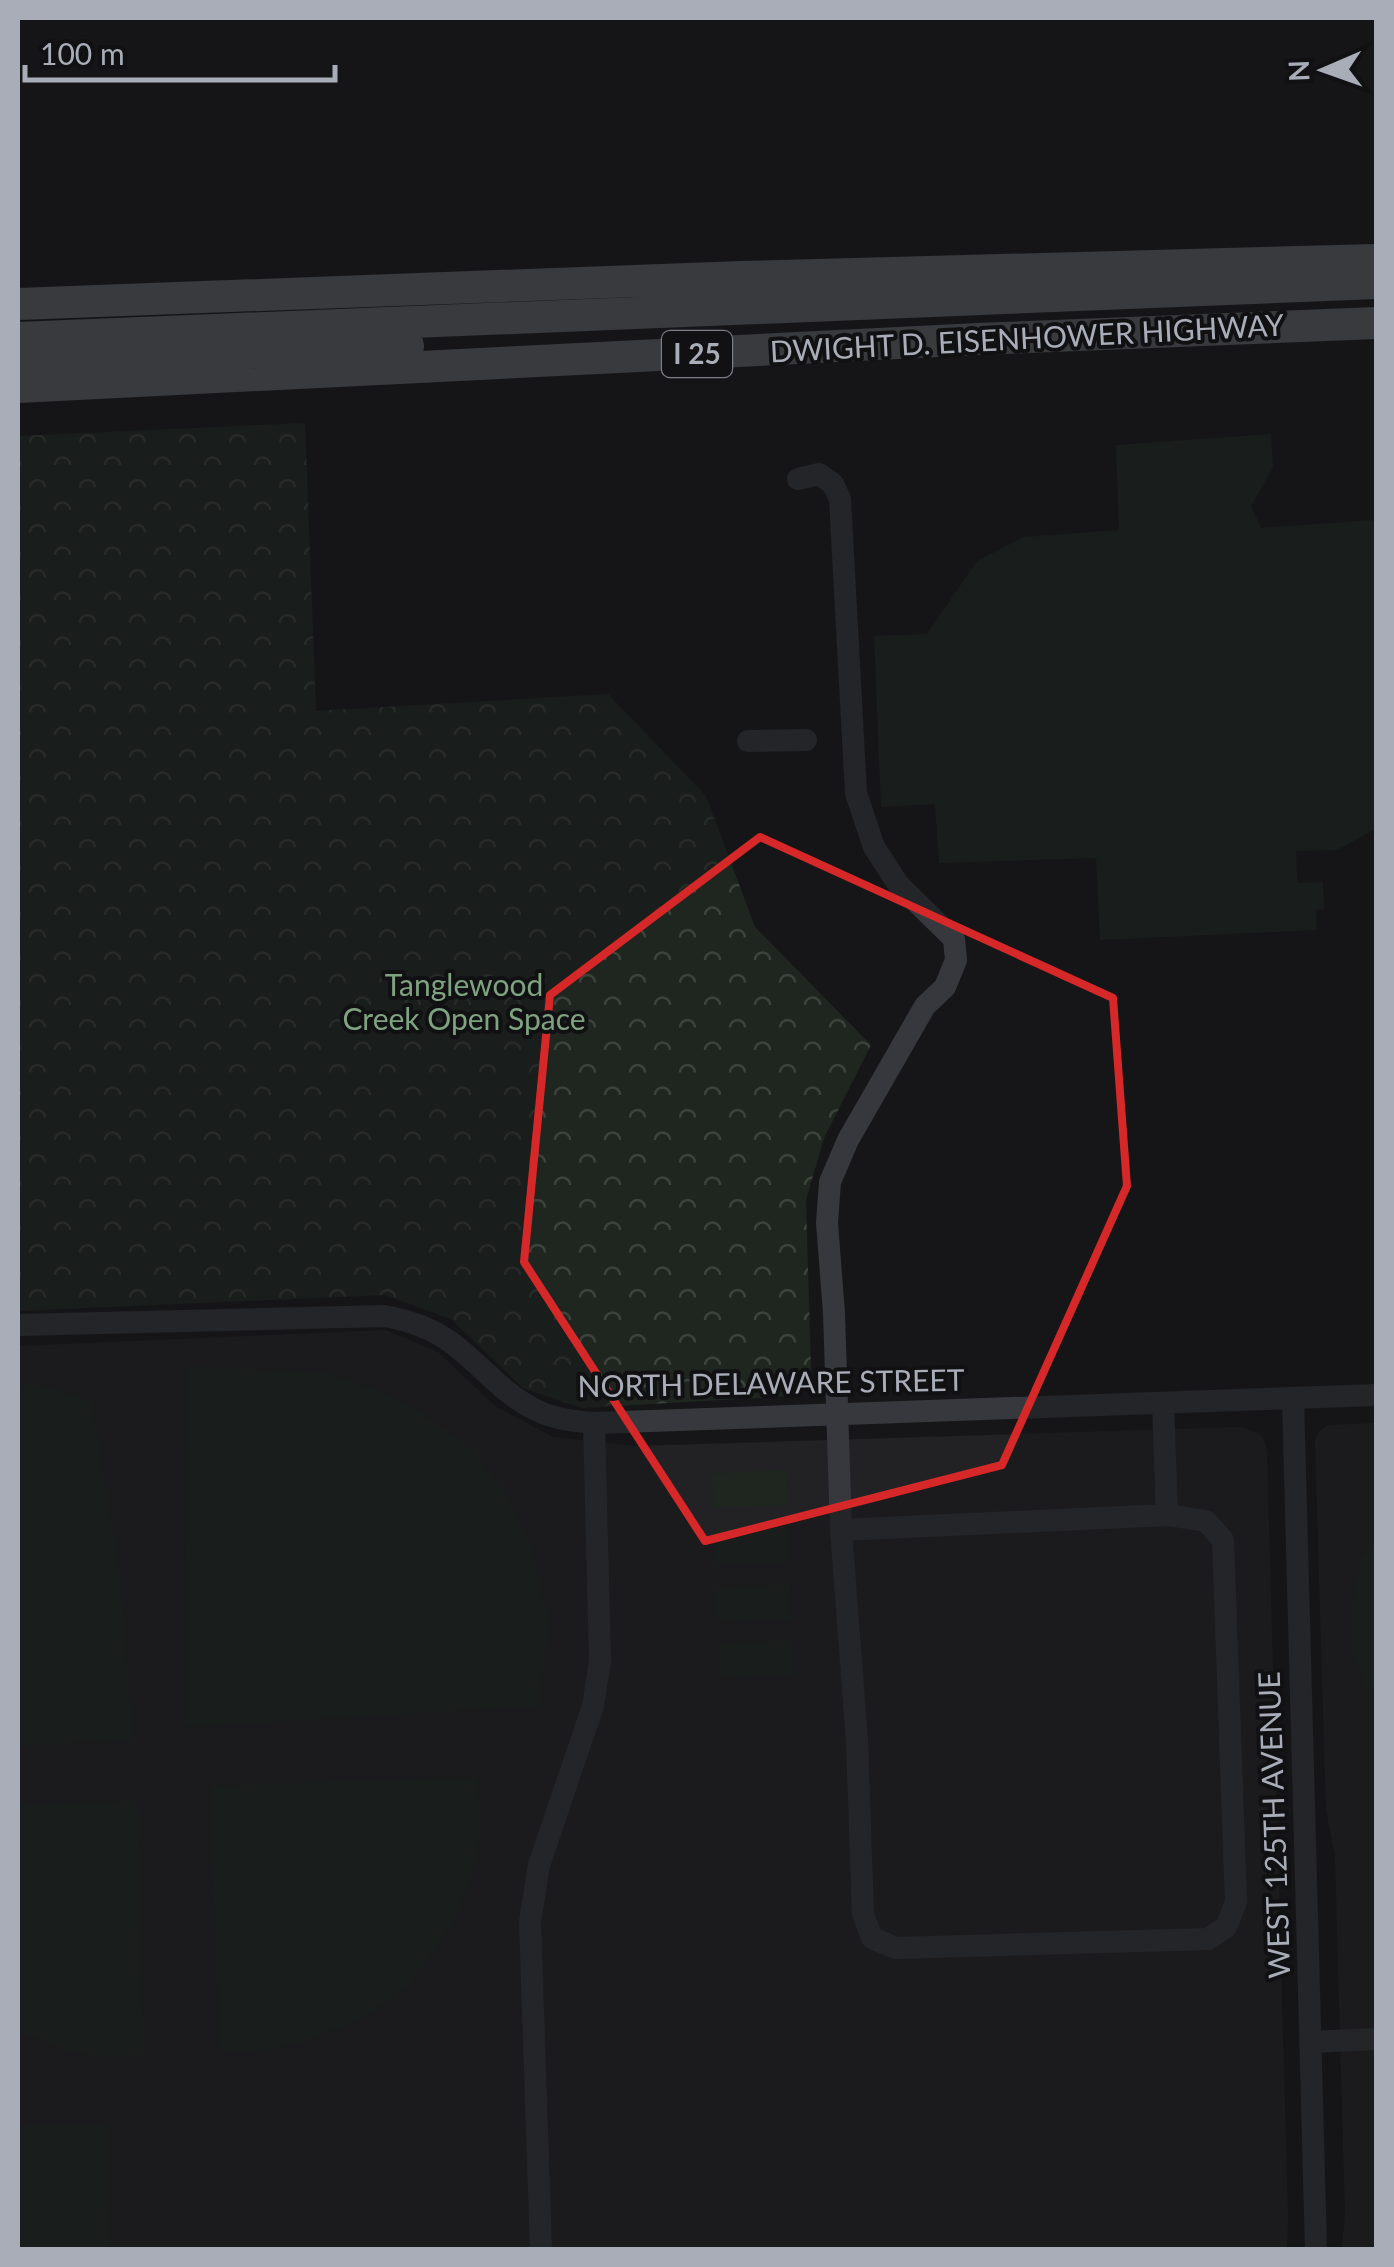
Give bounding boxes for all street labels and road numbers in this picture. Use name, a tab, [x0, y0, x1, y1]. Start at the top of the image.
street label: DWIGHT D. EISENHOWER HIGHWAY	[769, 306, 1285, 368]
road number: I 25	[662, 331, 732, 377]
street label: NORTH DELAWARE STREET	[577, 1361, 965, 1403]
street label: WEST 125TH AVENUE	[1250, 1671, 1296, 1979]

